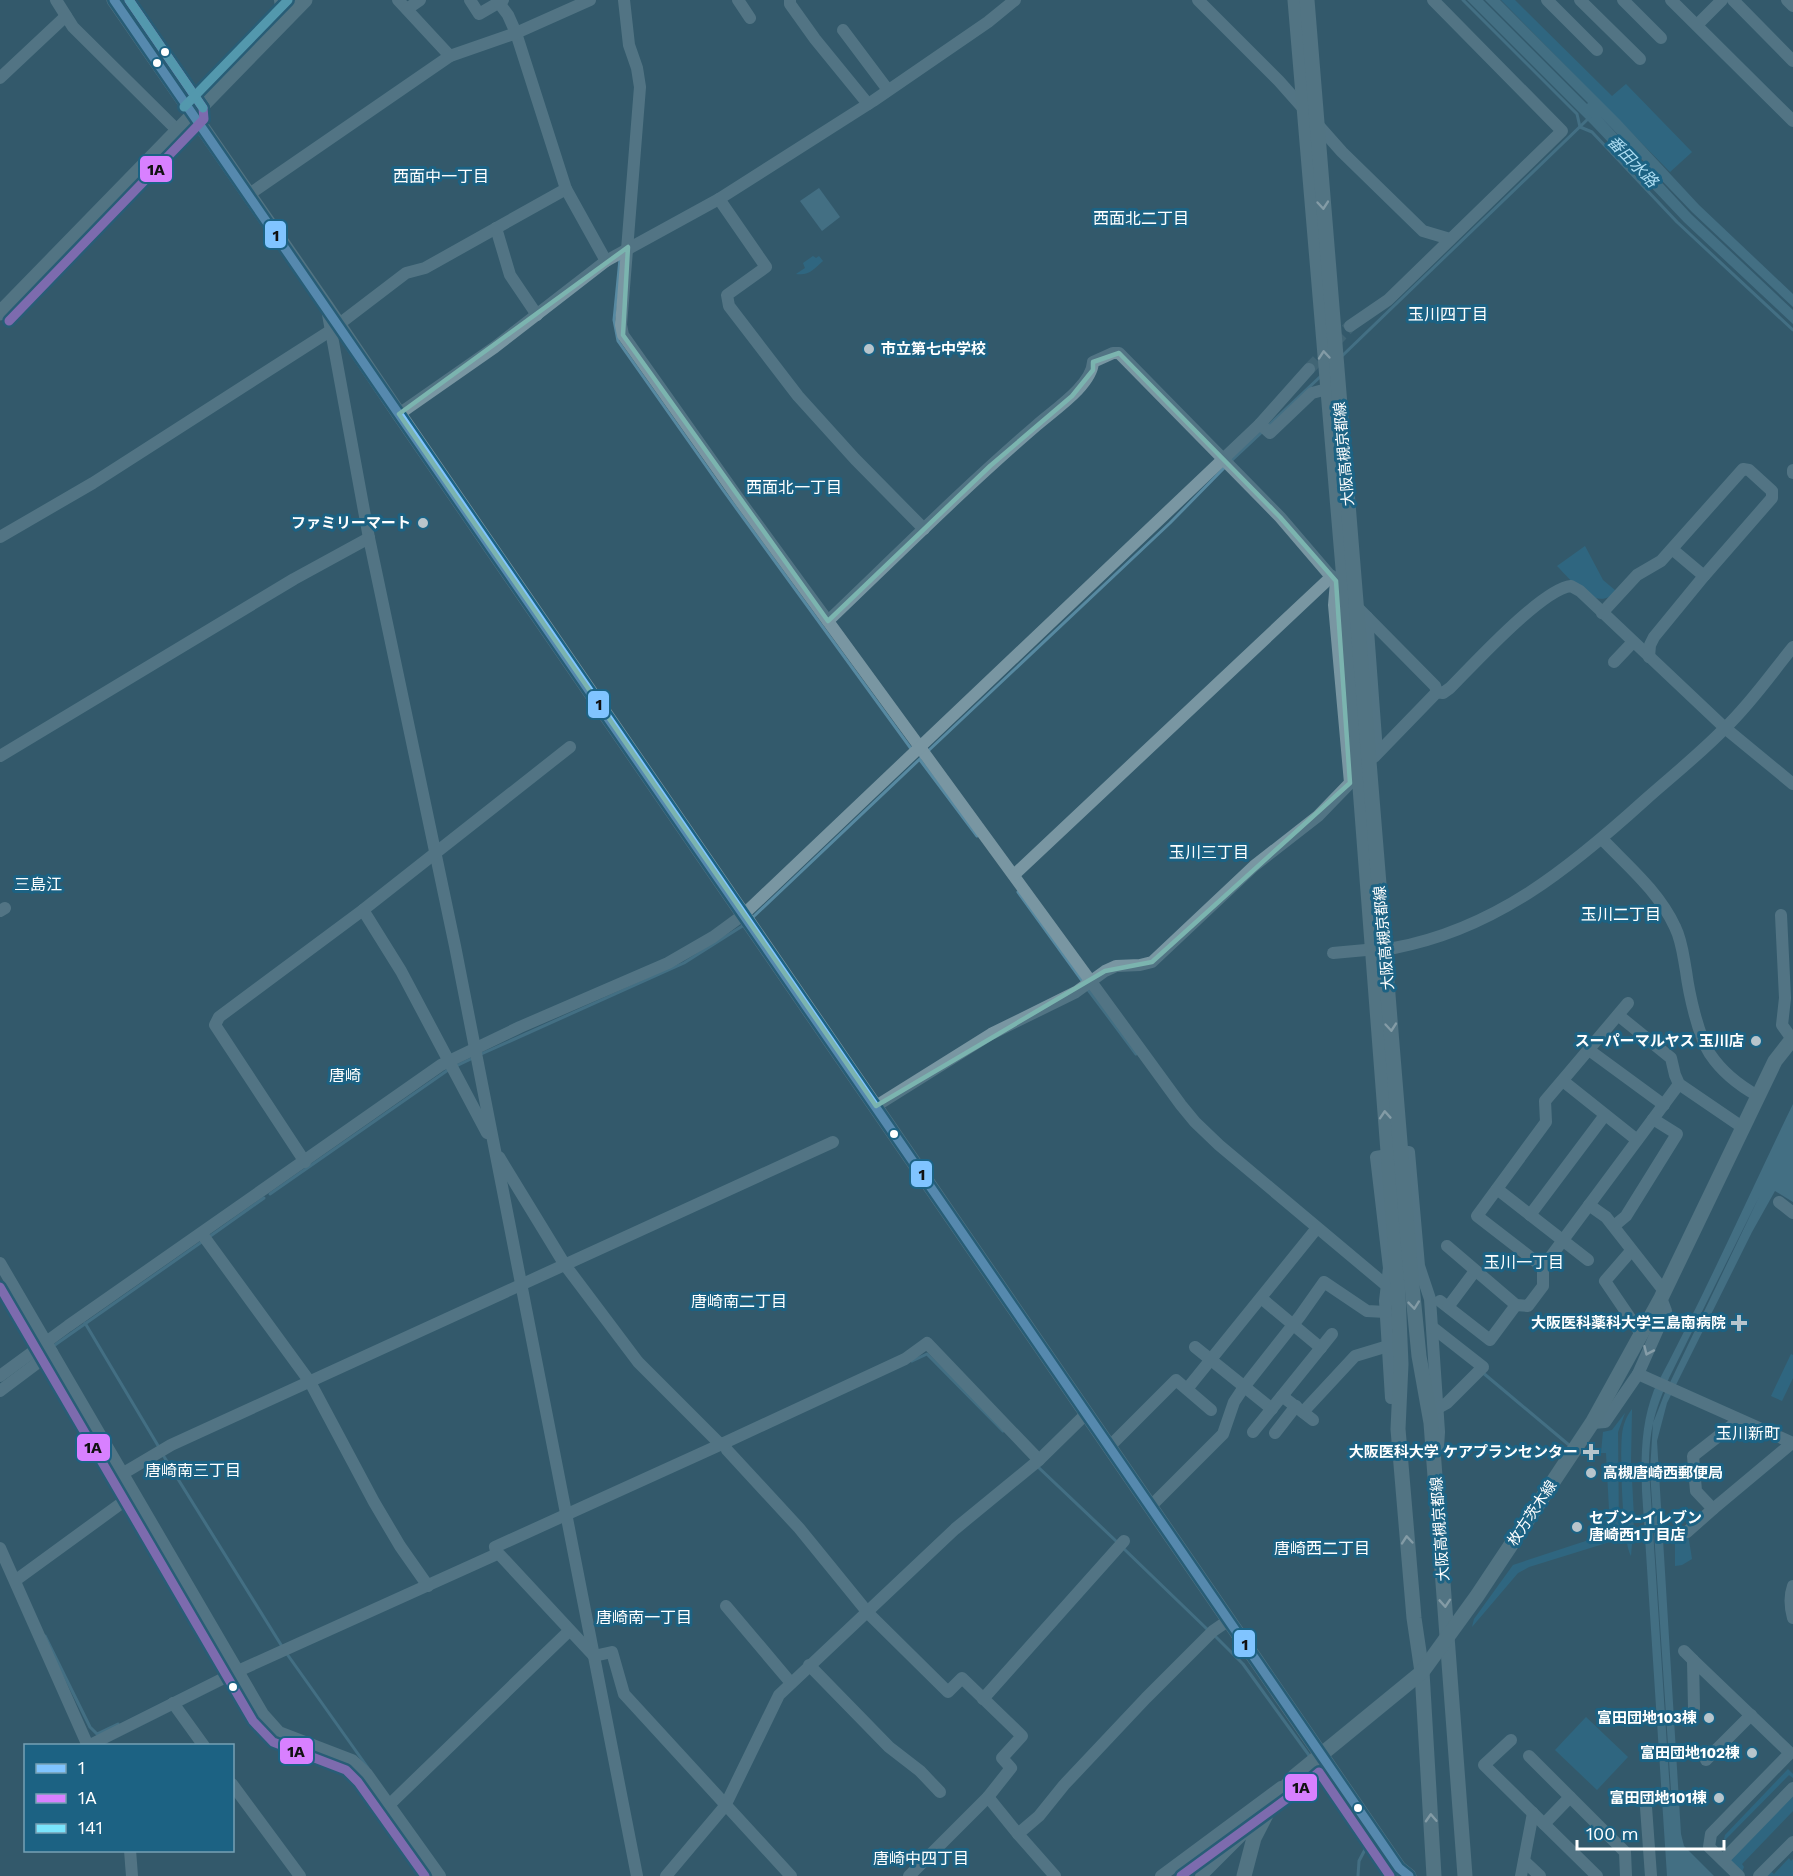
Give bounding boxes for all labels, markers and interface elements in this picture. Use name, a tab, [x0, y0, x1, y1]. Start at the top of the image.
unlabelled marker	[159, 46, 171, 58]
unlabelled marker	[151, 57, 163, 69]
water label: 番田水路	[1604, 132, 1663, 192]
line badge: 1A	[139, 155, 173, 183]
text: 1A	[147, 160, 165, 179]
district label: 西面中一丁目	[393, 167, 489, 186]
one-way arrow	[1316, 200, 1329, 209]
district label: 西面北二丁目	[1093, 209, 1189, 228]
line badge: 1	[264, 220, 287, 249]
text: 1	[273, 226, 279, 245]
district label: 玉川四丁目	[1408, 305, 1488, 324]
place label: 市立第七中学校	[881, 340, 986, 358]
marker: 市立第七中学校	[862, 342, 876, 356]
one-way arrow	[1318, 351, 1331, 360]
street label: 大阪高槻京都線	[1330, 401, 1358, 507]
district label: 西面北一丁目	[746, 478, 842, 497]
place label: ファミリーマート	[291, 514, 411, 532]
marker: ファミリーマート	[416, 516, 430, 530]
line badge: 1	[587, 690, 610, 719]
text: 1	[596, 695, 602, 714]
district label: 玉川三丁目	[1169, 843, 1249, 862]
district label: 三島江	[14, 875, 62, 894]
street label: 大阪高槻京都線	[1370, 885, 1398, 991]
district label: 玉川二丁目	[1581, 905, 1661, 924]
one-way arrow	[1384, 1023, 1397, 1032]
place label: スーパーマルヤス 玉川店	[1575, 1032, 1744, 1050]
marker: スーパーマルヤス 玉川店	[1749, 1034, 1763, 1048]
district label: 唐崎	[329, 1066, 361, 1085]
one-way arrow	[1379, 1110, 1392, 1119]
unlabelled marker	[888, 1128, 900, 1140]
line badge: 1	[910, 1160, 933, 1188]
text: 1	[919, 1165, 925, 1184]
district label: 玉川一丁目	[1484, 1253, 1564, 1272]
district label: 唐崎南二丁目	[691, 1292, 787, 1311]
one-way arrow	[1407, 1301, 1420, 1310]
place label: 大阪医科薬科大学三島南病院	[1531, 1314, 1726, 1332]
marker: 大阪医科薬科大学三島南病院	[1730, 1314, 1748, 1332]
one-way arrow	[1644, 1345, 1656, 1356]
district label: 玉川新町	[1716, 1424, 1780, 1443]
line badge: 1A	[76, 1433, 111, 1462]
text: 1A	[84, 1438, 102, 1457]
place label: 大阪医科大学 ケアプランセンター	[1349, 1443, 1578, 1461]
marker: 大阪医科大学 ケアプランセンター	[1582, 1443, 1600, 1461]
district label: 唐崎南三丁目	[145, 1461, 241, 1480]
place label: 高槻唐崎西郵便局	[1603, 1464, 1723, 1482]
marker: 高槻唐崎西郵便局	[1584, 1466, 1598, 1480]
street label: 大阪高槻京都線	[1427, 1476, 1453, 1582]
street label: 枚方茨木線	[1504, 1477, 1560, 1549]
place label: セブン-イレブン 唐崎西1丁目店	[1589, 1509, 1702, 1544]
marker: セブン-イレブン 唐崎西1丁目店	[1570, 1520, 1584, 1534]
one-way arrow	[1401, 1535, 1414, 1544]
district label: 唐崎西二丁目	[1274, 1539, 1370, 1558]
one-way arrow	[1439, 1599, 1452, 1608]
district label: 唐崎南一丁目	[596, 1608, 692, 1627]
line badge: 1	[1233, 1629, 1256, 1658]
text: 1	[1242, 1635, 1248, 1654]
unlabelled marker	[227, 1681, 239, 1693]
place label: 富田団地103棟	[1597, 1709, 1697, 1727]
marker: 富田団地103棟	[1702, 1711, 1716, 1725]
line badge: 1A	[279, 1737, 314, 1765]
text: 1A	[287, 1742, 305, 1761]
legend	[24, 1744, 234, 1852]
place label: 富田団地102棟	[1640, 1744, 1740, 1762]
marker: 富田団地102棟	[1745, 1746, 1759, 1760]
text: 1	[78, 1757, 85, 1778]
line badge: 1A	[1284, 1773, 1318, 1802]
text: 1A	[1292, 1778, 1310, 1797]
text: 1A	[78, 1787, 97, 1808]
place label: 富田団地101棟	[1609, 1789, 1707, 1807]
marker: 富田団地101棟	[1712, 1791, 1726, 1805]
unlabelled marker	[1352, 1802, 1364, 1814]
one-way arrow	[1424, 1813, 1437, 1822]
scale bar	[1577, 1813, 1724, 1851]
text: 141	[78, 1817, 103, 1838]
text: 100 m	[1586, 1823, 1639, 1844]
district label: 唐崎中四丁目	[873, 1849, 969, 1868]

